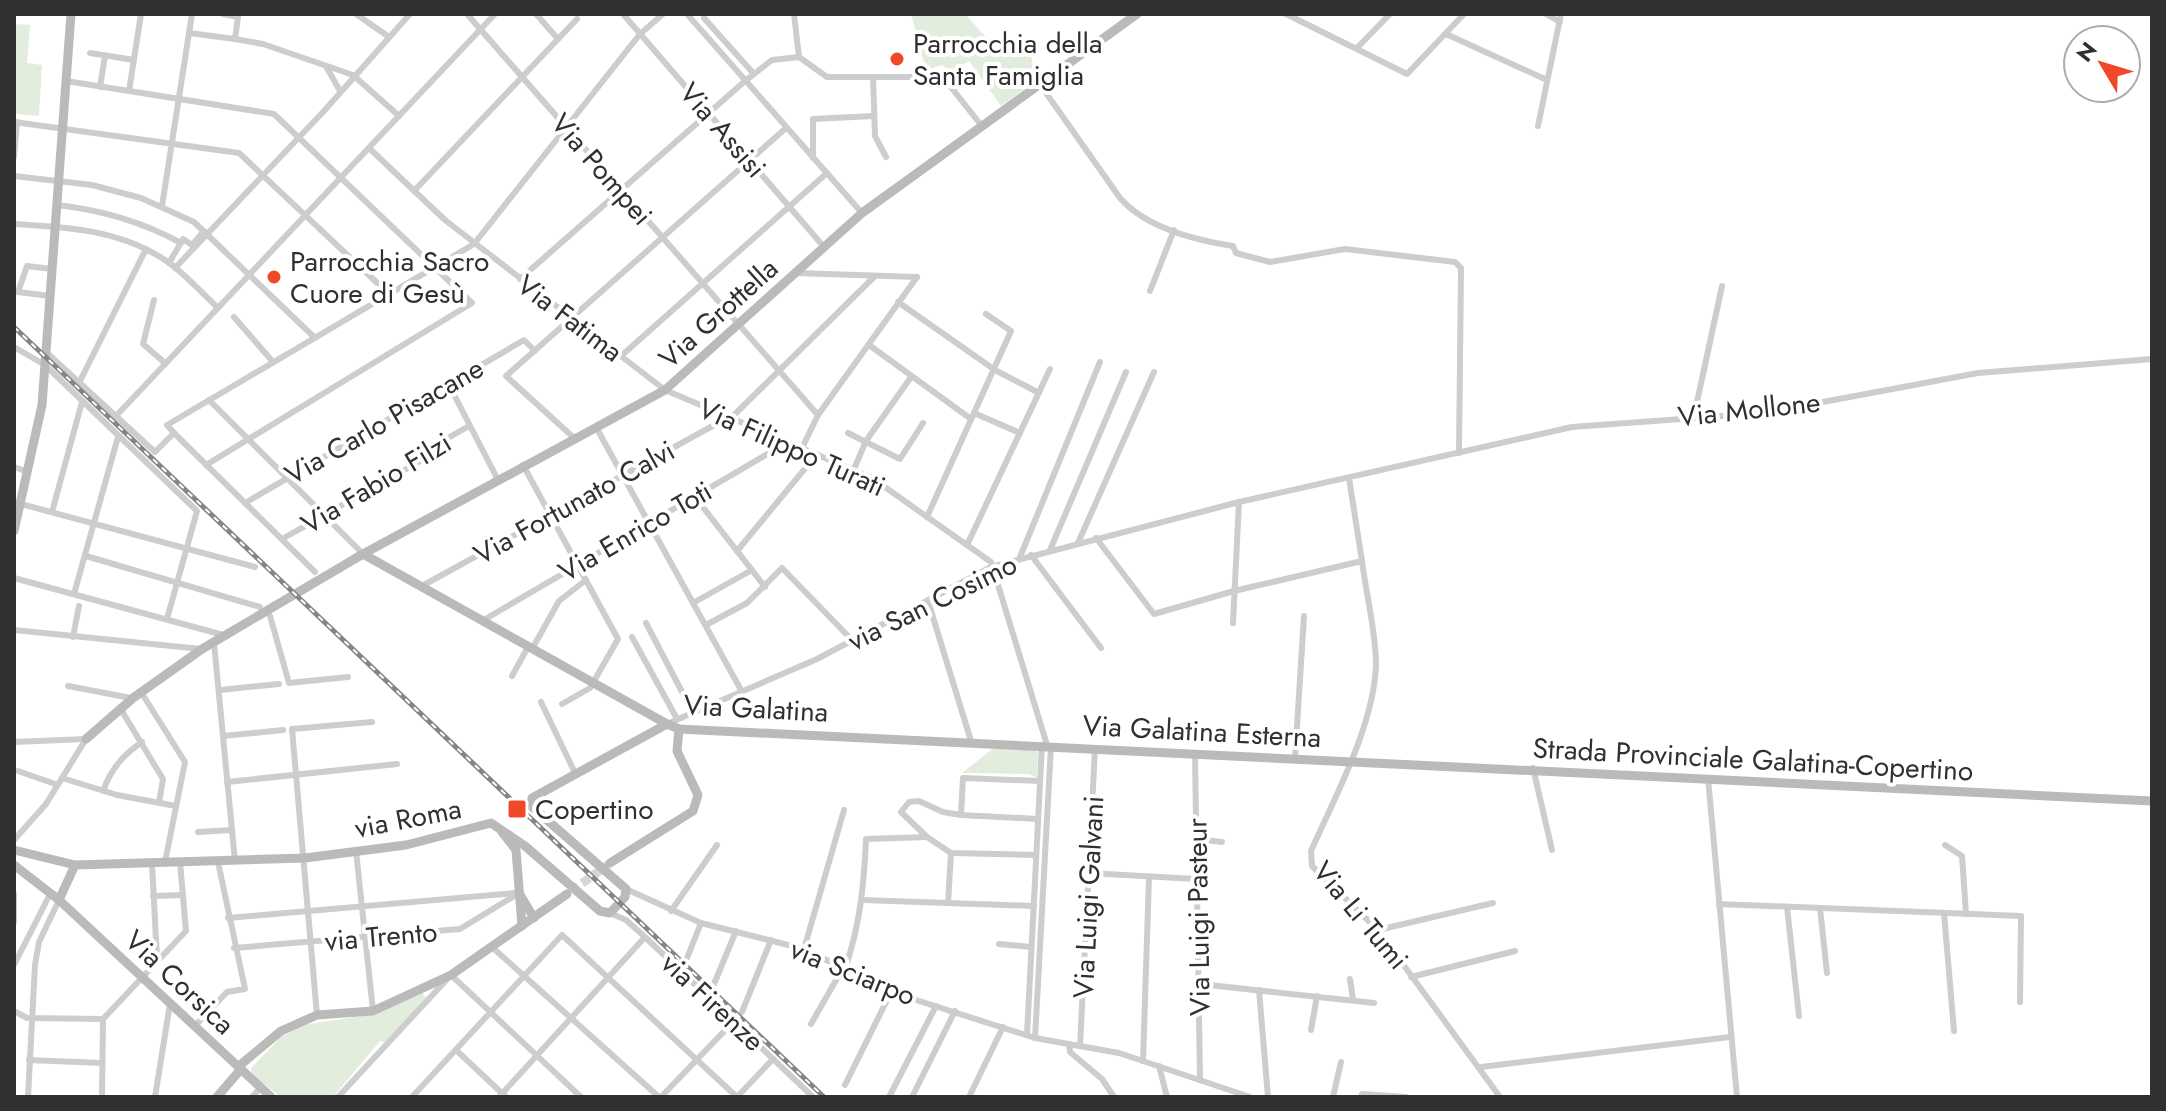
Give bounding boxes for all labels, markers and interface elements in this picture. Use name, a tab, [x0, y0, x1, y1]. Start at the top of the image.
place label: Parrocchia della Santa Famiglia	[913, 23, 1102, 96]
north arrow	[2062, 24, 2142, 104]
text: N	[2068, 35, 2104, 68]
marker: Parrocchia della Santa Famiglia	[888, 50, 906, 68]
street label: Via Assisi	[670, 74, 776, 187]
street label: Via Pompei	[541, 104, 662, 234]
place label: Parrocchia Sacro Cuore di Gesù	[290, 241, 489, 314]
street label: Via Grottella	[650, 249, 787, 378]
street label: Via Fatima	[508, 265, 631, 372]
marker: Parrocchia Sacro Cuore di Gesù	[265, 268, 283, 286]
street label: Via Carlo Pisacane	[277, 348, 491, 495]
street label: Via Mollone	[1676, 382, 1822, 437]
street label: Via Filippo Turati	[692, 388, 892, 507]
street label: Via Fabio Filzi	[293, 422, 459, 545]
street label: Via Fortunato Calvi	[466, 430, 682, 575]
street label: Via Enrico Toti	[551, 471, 720, 592]
street label: via San Cosimo	[841, 544, 1024, 661]
street label: Via Galatina	[683, 684, 829, 733]
street label: Via Galatina Esterna	[1082, 705, 1322, 758]
street label: Strada Provinciale Galatina-Copertino	[1532, 727, 1974, 792]
street label: via Roma	[351, 788, 465, 849]
place label: Copertino	[535, 789, 653, 830]
street label: Via Luigi Galvani	[1063, 795, 1114, 999]
marker: Copertino	[506, 798, 528, 820]
street label: Via Luigi Pasteur	[1176, 817, 1221, 1016]
street label: Via Li Tumi	[1303, 852, 1418, 978]
street label: via Trento	[323, 911, 439, 962]
street label: Via Corsica	[116, 921, 244, 1044]
street label: via Sciarpo	[784, 929, 922, 1016]
street label: via Firenze	[652, 944, 773, 1061]

